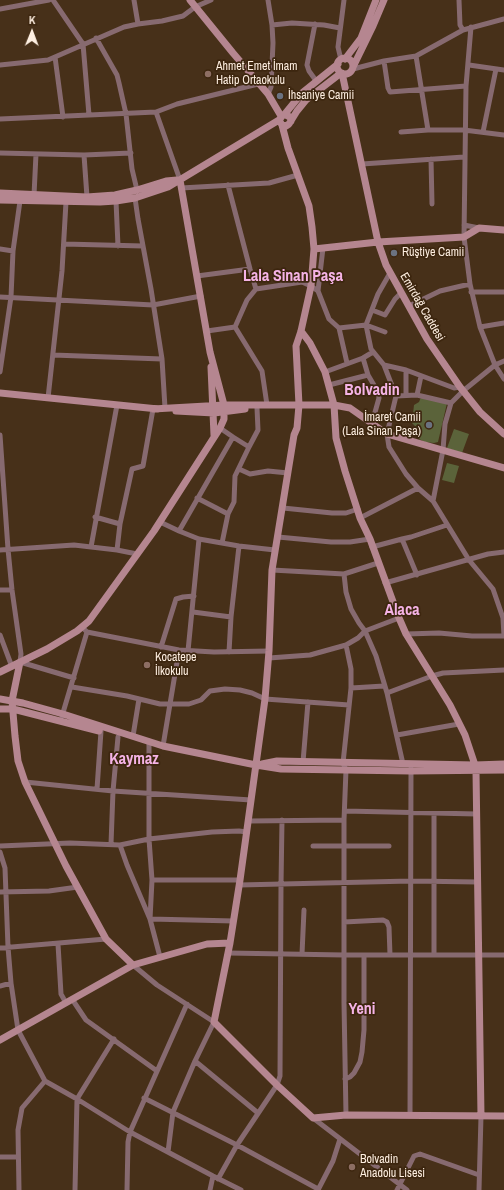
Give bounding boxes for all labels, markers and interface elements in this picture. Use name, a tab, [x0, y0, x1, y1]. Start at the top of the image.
north arrow	[12, 12, 52, 52]
text: K	[29, 13, 36, 27]
place label: Ahmet Emet İmam Hatip Ortaokulu	[216, 60, 297, 88]
marker: Ahmet Emet İmam Hatip Ortaokulu	[203, 69, 213, 79]
place label: İhsaniye Camii	[288, 89, 354, 103]
marker: İhsaniye Camii	[275, 91, 285, 101]
place label: Rüştiye Camii	[402, 246, 464, 260]
marker: Rüştiye Camii	[389, 248, 399, 258]
district label: Lala Sinan Paşa	[243, 267, 343, 287]
street label: Emirdağ Caddesi	[397, 270, 447, 344]
district label: Bolvadin	[344, 381, 400, 401]
place label: İmaret Camii (Lala Sinan Paşa)	[342, 411, 421, 439]
marker: İmaret Camii (Lala Sinan Paşa)	[424, 420, 434, 430]
district label: Alaca	[384, 601, 420, 621]
place label: Kocatepe İlkokulu	[155, 651, 197, 679]
marker: Kocatepe İlkokulu	[142, 660, 152, 670]
district label: Kaymaz	[109, 750, 159, 770]
district label: Yeni	[349, 1000, 375, 1020]
place label: Bolvadin Anadolu Lisesi	[360, 1153, 425, 1181]
marker: Bolvadin Anadolu Lisesi	[347, 1162, 357, 1172]

